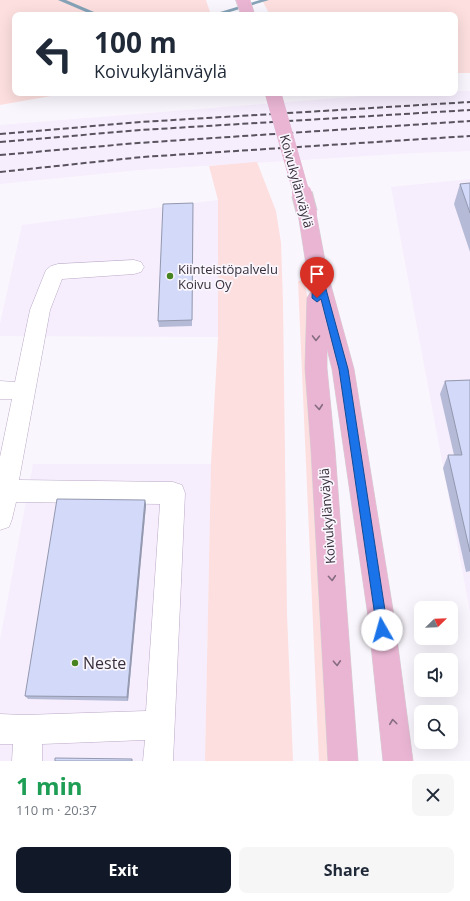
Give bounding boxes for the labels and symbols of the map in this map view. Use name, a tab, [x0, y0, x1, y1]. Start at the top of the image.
street label: Koivukylänväylä	[276, 132, 318, 230]
pin	[300, 257, 334, 298]
place label: Kiinteistöpalvelu Koivu Oy	[178, 260, 278, 293]
marker: Kiinteistöpalvelu Koivu Oy	[165, 271, 175, 281]
one-way arrow	[312, 335, 320, 341]
one-way arrow	[314, 404, 323, 410]
street label: Koivukylänväylä	[315, 467, 339, 565]
one-way arrow	[327, 575, 336, 581]
north arrow	[414, 601, 458, 645]
position arrow	[361, 609, 403, 651]
place label: Neste	[83, 652, 126, 674]
marker: Neste	[70, 658, 80, 668]
one-way arrow	[333, 660, 342, 666]
one-way arrow	[389, 719, 398, 725]

